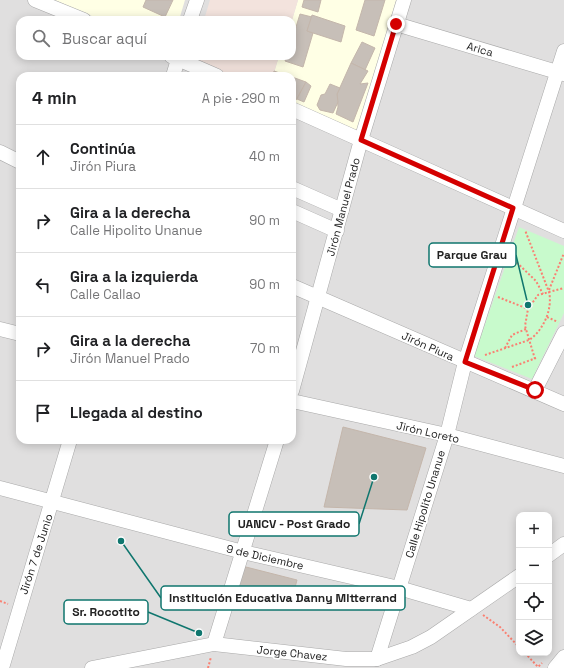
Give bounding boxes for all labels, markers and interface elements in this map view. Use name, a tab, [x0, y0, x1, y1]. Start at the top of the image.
route end	[387, 15, 405, 33]
search box	[16, 16, 296, 60]
icon: search	[30, 27, 52, 49]
text: Buscar aquí	[62, 29, 147, 48]
street label: Arica	[465, 39, 495, 60]
text: 4 min	[32, 87, 77, 109]
text: A pie · 290 m	[202, 90, 280, 107]
text: Continúa	[70, 139, 136, 158]
icon: ahead	[32, 146, 54, 168]
text: 40 m	[249, 148, 280, 165]
street label: Jirón Manuel Prado	[323, 156, 363, 258]
text: Jirón Piura	[70, 158, 136, 175]
text: Gira a la derecha	[70, 203, 190, 222]
icon: right	[32, 210, 54, 232]
text: 90 m	[249, 212, 280, 229]
text: Calle Hipolito Unanue	[70, 222, 202, 239]
callout: Parque Grau	[429, 243, 516, 267]
text: Parque Grau	[437, 247, 507, 263]
text: Gira a la izquierda	[70, 267, 198, 286]
icon: left	[32, 274, 54, 296]
text: 90 m	[249, 276, 280, 293]
text: Calle Callao	[70, 286, 141, 303]
street label: Jirón Piura	[400, 328, 457, 364]
text: Gira a la derecha	[70, 331, 190, 350]
icon: right	[32, 338, 54, 360]
text: 70 m	[250, 340, 280, 357]
text: Jirón Manuel Prado	[70, 350, 190, 367]
route start	[526, 381, 544, 399]
icon: arrive	[32, 402, 54, 424]
text: Llegada al destino	[70, 403, 203, 422]
street label: Jirón Loreto	[395, 418, 461, 446]
street label: Calle Hipolito Unanue	[402, 448, 448, 560]
street label: Jirón 7 de Junio	[16, 512, 56, 596]
callout: UANCV - Post Grado	[229, 512, 359, 536]
map controls	[516, 512, 552, 656]
button: +	[516, 512, 552, 548]
text: UANCV - Post Grado	[238, 516, 350, 532]
street label: 9 de Diciembre	[225, 541, 305, 573]
button: −	[516, 548, 552, 584]
button: locate	[516, 584, 552, 620]
callout: Institución Educativa Danny Mitterrand	[161, 586, 405, 610]
text: Institución Educativa Danny Mitterrand	[169, 590, 397, 606]
callout: Sr. Rocotito	[64, 600, 148, 624]
text: Sr. Rocotito	[72, 604, 140, 620]
button: layers	[516, 620, 552, 656]
street label: Jorge Chavez	[256, 642, 328, 664]

